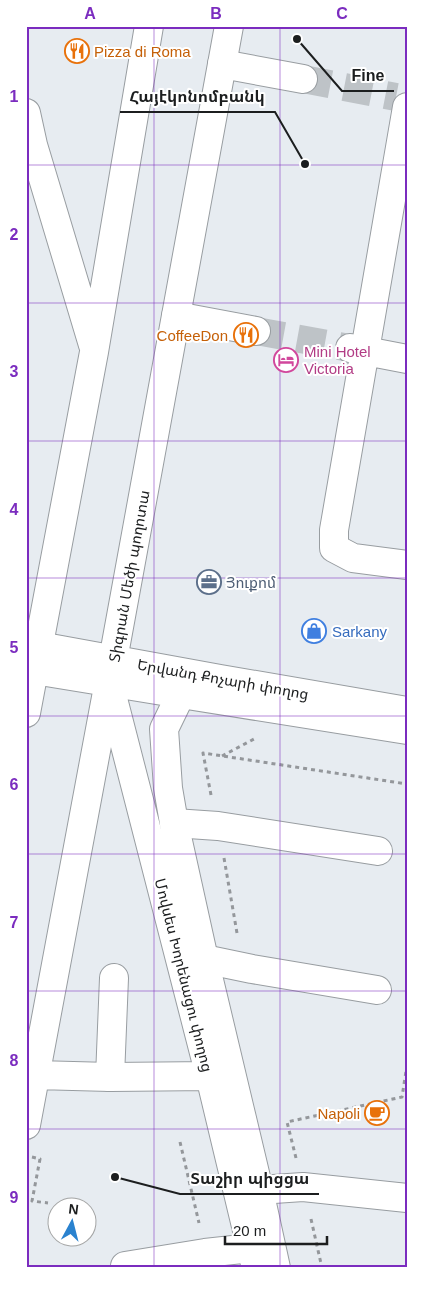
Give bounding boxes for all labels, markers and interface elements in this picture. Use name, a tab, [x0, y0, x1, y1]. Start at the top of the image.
text: A	[84, 5, 96, 22]
text: B	[210, 5, 222, 22]
text: C	[336, 5, 348, 22]
restaurant icon: Pizza di Roma	[64, 38, 90, 64]
place label: Pizza di Roma	[94, 43, 191, 60]
callout: Fine	[342, 60, 394, 91]
text: Fine	[352, 67, 385, 84]
callout: Հայէկոնոմբանկ	[120, 81, 275, 112]
text: 1	[10, 88, 19, 105]
text: Հայէկոնոմբանկ	[129, 88, 265, 106]
text: 2	[10, 226, 19, 243]
restaurant icon: CoffeeDon	[233, 322, 259, 348]
place label: CoffeeDon	[157, 327, 228, 344]
place label: Mini Hotel Victoria	[304, 343, 371, 377]
hotel icon: Mini Hotel Victoria	[273, 347, 299, 373]
text: 3	[10, 363, 19, 380]
street label: Տիգրան Մեծի պողոտա	[106, 489, 153, 663]
text: 4	[10, 501, 19, 518]
office icon: Յուքոմ	[196, 569, 222, 595]
place label: Յուքոմ	[226, 574, 276, 592]
shop icon: Sarkany	[301, 618, 327, 644]
place label: Sarkany	[332, 623, 388, 640]
text: 5	[10, 639, 19, 656]
street label: Երվանդ Քոչարի փողոց	[136, 656, 310, 703]
text: 6	[10, 776, 19, 793]
street label: Մովսես Խորենացու փողոց	[151, 876, 216, 1074]
text: 7	[10, 914, 19, 931]
text: 8	[10, 1052, 19, 1069]
cafe icon: Napoli	[364, 1100, 390, 1126]
place label: Napoli	[317, 1105, 360, 1122]
callout: Տաշիր պիցցա	[180, 1163, 319, 1194]
text: Տաշիր պիցցա	[191, 1170, 309, 1188]
text: 9	[10, 1189, 19, 1206]
north arrow	[48, 1196, 98, 1246]
text: N	[68, 1201, 80, 1218]
scale bar	[225, 1214, 328, 1246]
text: 20 m	[233, 1222, 266, 1239]

